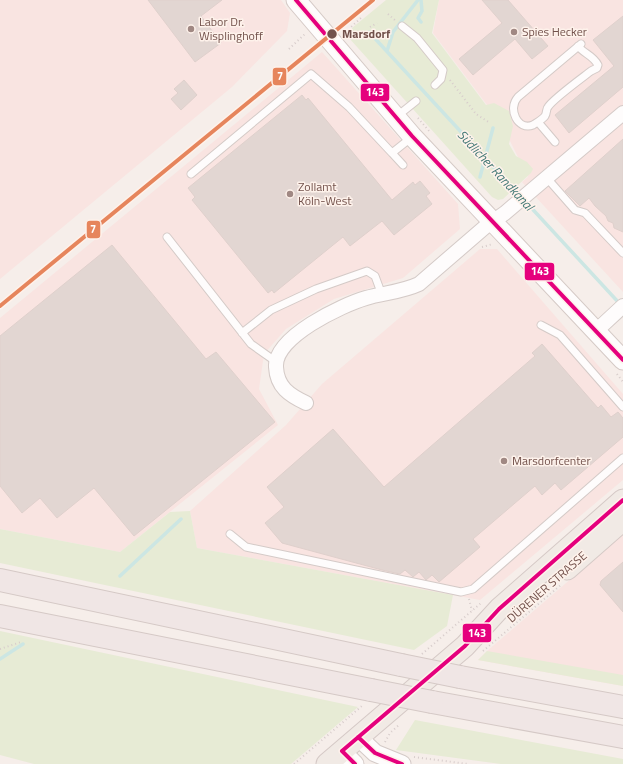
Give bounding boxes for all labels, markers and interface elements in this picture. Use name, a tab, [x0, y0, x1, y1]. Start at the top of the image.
place label: Labor Dr. Wisplinghoff	[199, 12, 263, 45]
place label: Spies Hecker	[522, 22, 587, 41]
marker: Labor Dr. Wisplinghoff	[186, 24, 196, 34]
place label: Marsdorf	[342, 24, 391, 43]
marker: Marsdorf	[325, 27, 339, 41]
marker: Spies Hecker	[509, 27, 519, 37]
line badge: 7	[272, 67, 287, 86]
text: 7	[277, 68, 283, 84]
line badge: 143	[360, 83, 390, 102]
text: 143	[366, 84, 384, 100]
water label: Südlicher Randkanal	[453, 125, 540, 217]
place label: Zollamt Köln-West	[298, 177, 352, 210]
marker: Zollamt Köln-West	[285, 189, 295, 199]
line badge: 7	[86, 220, 101, 239]
text: 7	[90, 221, 96, 237]
line badge: 143	[524, 262, 555, 281]
text: 143	[531, 263, 549, 279]
place label: Marsdorfcenter	[512, 451, 591, 470]
marker: Marsdorfcenter	[499, 456, 509, 466]
street label: DÜRENER STRASSE	[502, 546, 591, 627]
line badge: 143	[462, 623, 492, 643]
text: 143	[468, 625, 486, 641]

